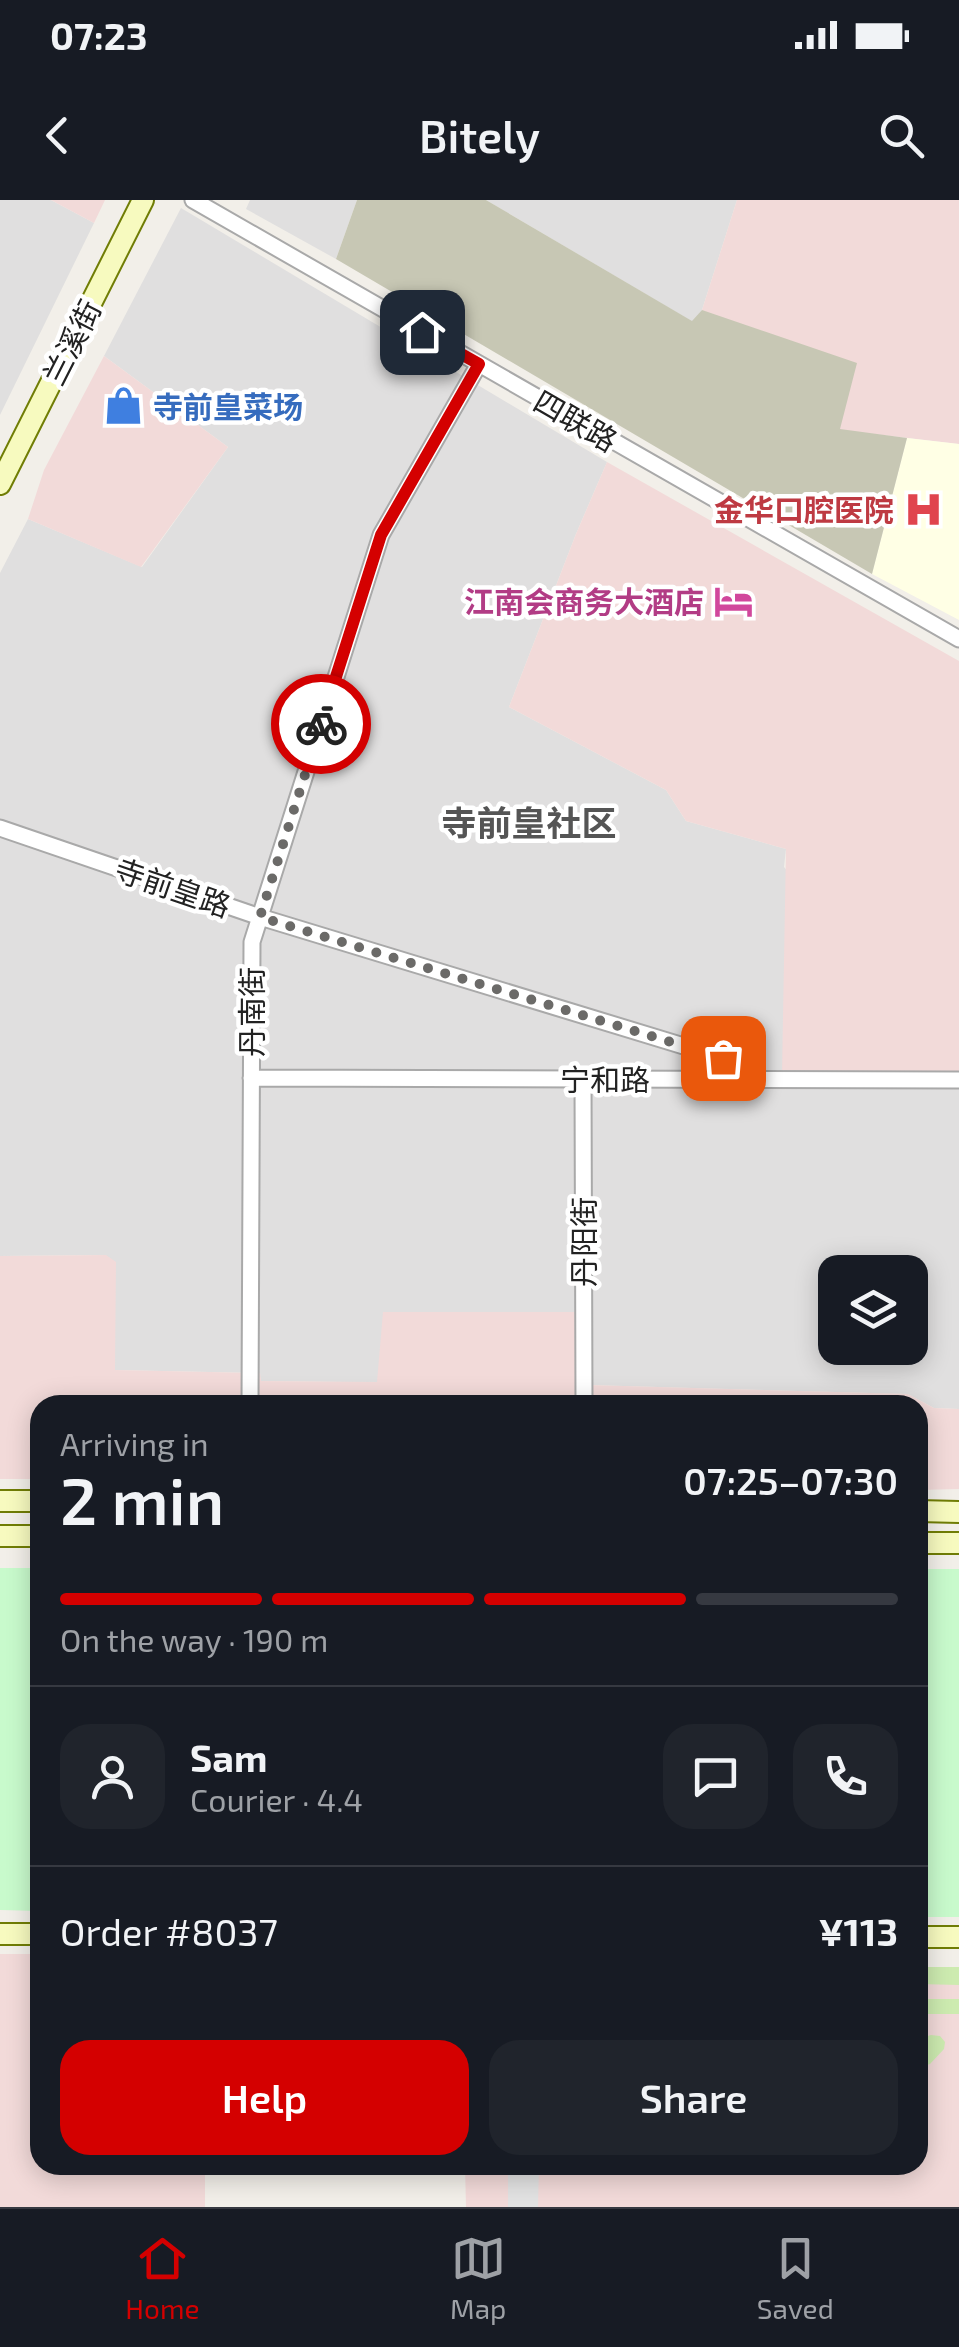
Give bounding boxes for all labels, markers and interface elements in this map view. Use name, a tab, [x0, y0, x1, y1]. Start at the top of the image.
text: 07:23	[50, 12, 147, 58]
icon: back	[30, 108, 85, 163]
text: Bitely	[419, 108, 540, 162]
icon: search	[874, 108, 929, 163]
pin	[380, 290, 465, 375]
street label: 兰溪街	[35, 294, 107, 390]
icon: home	[395, 305, 450, 360]
street label: 四联路	[528, 382, 624, 458]
shop icon: 寺前皇菜场	[102, 385, 144, 427]
place label: 寺前皇菜场	[153, 388, 303, 424]
hospital icon: 金华口腔医院	[903, 488, 945, 530]
place label: 金华口腔医院	[714, 491, 894, 527]
hotel icon: 江南会商务大酒店	[713, 580, 755, 622]
place label: 江南会商务大酒店	[464, 583, 704, 619]
courier	[271, 674, 371, 774]
icon: bike	[294, 697, 349, 752]
district label: 寺前皇社区	[441, 801, 617, 843]
street label: 寺前皇路	[110, 850, 236, 924]
street label: 丹南街	[233, 967, 269, 1057]
pin	[681, 1016, 766, 1101]
icon: bag	[696, 1031, 751, 1086]
street label: 宁和路	[560, 1061, 650, 1097]
street label: 丹阳街	[565, 1197, 601, 1287]
map controls	[818, 1255, 928, 1365]
button: layers	[818, 1255, 928, 1365]
text: Arriving in	[60, 1424, 209, 1462]
text: 07:25–07:30	[683, 1457, 898, 1503]
text: 2 min	[60, 1460, 224, 1538]
text: On the way · 190 m	[60, 1620, 328, 1658]
button: person	[60, 1724, 165, 1829]
button: chat	[663, 1724, 768, 1829]
button: phone	[793, 1724, 898, 1829]
text: Sam	[190, 1734, 267, 1780]
text: Courier · 4.4	[190, 1780, 363, 1818]
text: Order #8037	[60, 1908, 278, 1954]
text: ¥113	[818, 1908, 898, 1954]
button: Help	[60, 2040, 469, 2155]
button: Share	[489, 2040, 898, 2155]
tab: Home	[125, 2231, 199, 2325]
tab: Map	[450, 2231, 506, 2325]
tab: Saved	[757, 2231, 834, 2325]

